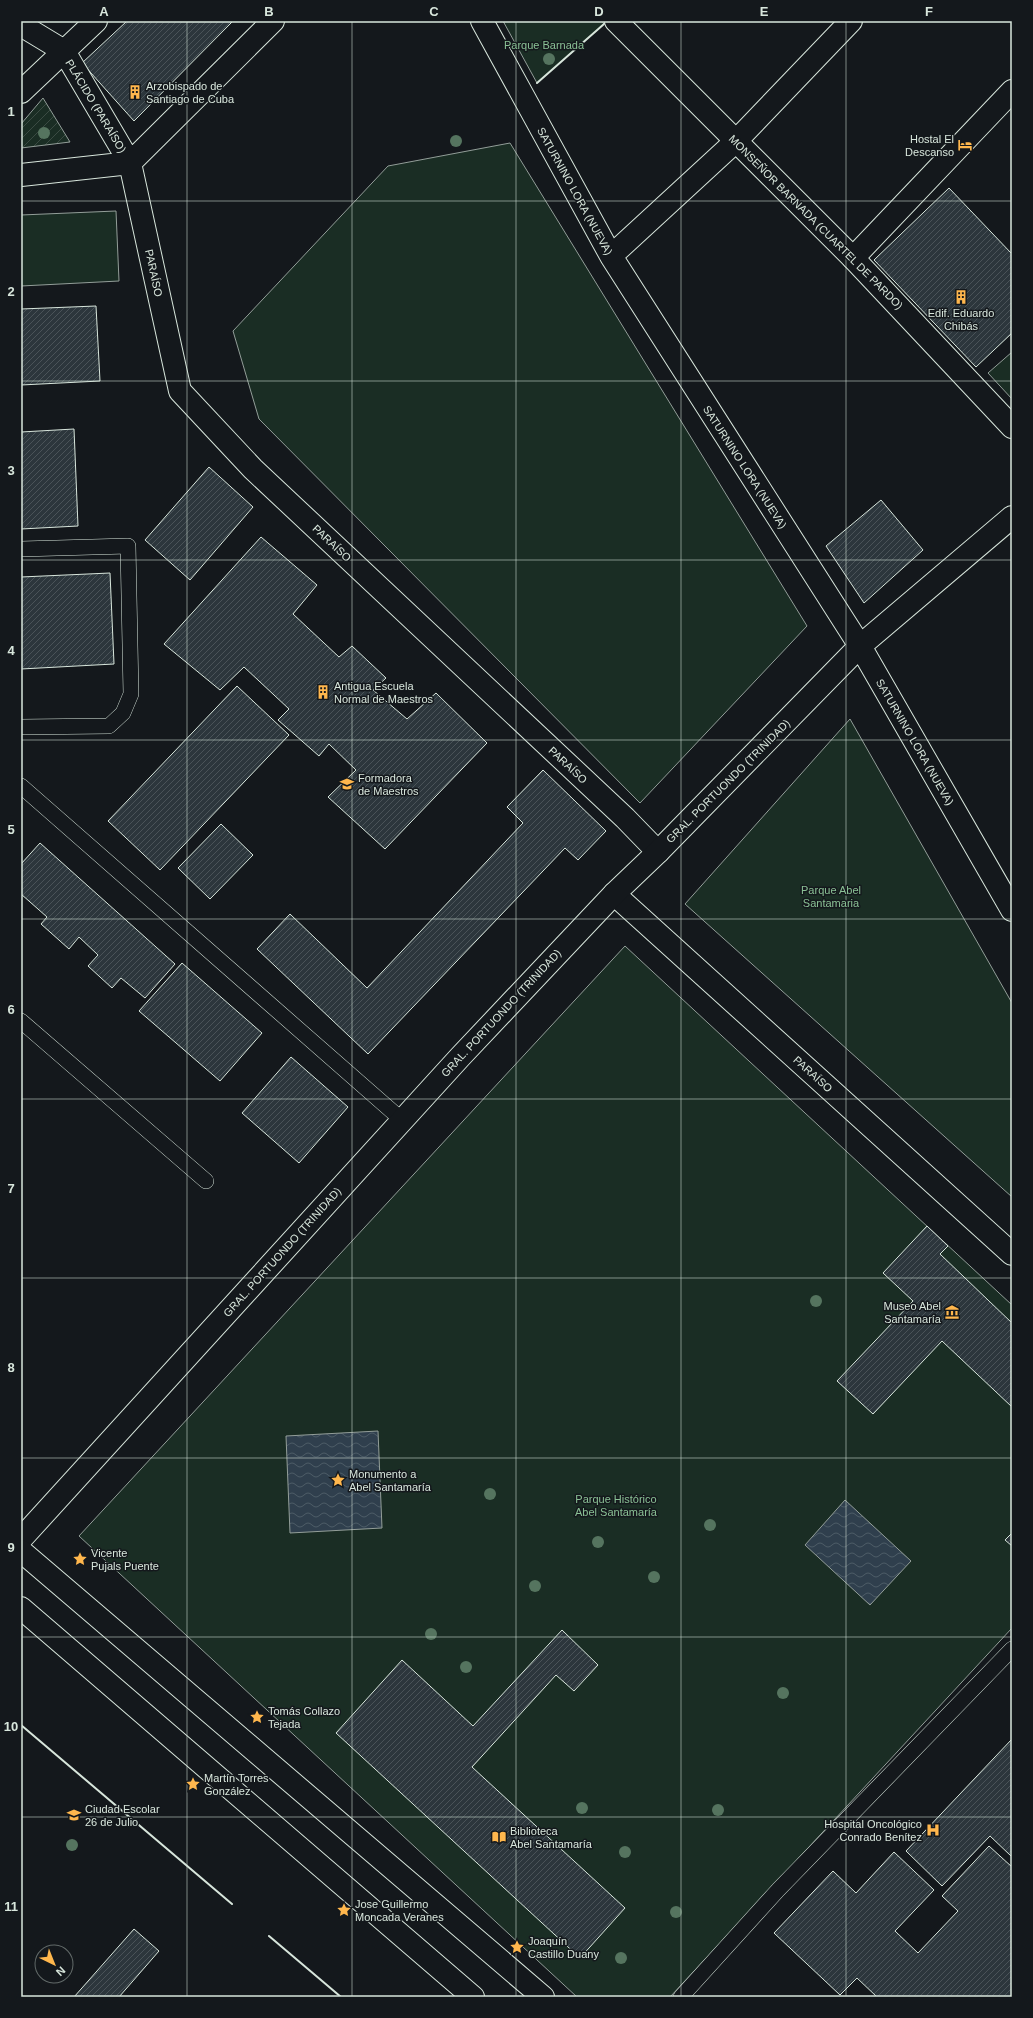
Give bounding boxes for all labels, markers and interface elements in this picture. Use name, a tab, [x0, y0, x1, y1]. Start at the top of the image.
text: A	[99, 4, 109, 19]
text: B	[264, 4, 274, 19]
text: C	[429, 4, 439, 19]
text: D	[594, 4, 604, 19]
text: E	[760, 4, 769, 19]
text: F	[925, 4, 933, 19]
park label: Parque Barnada	[504, 39, 585, 51]
street label: PLÁCIDO (PARAÍSO)	[63, 57, 129, 155]
place label: Arzobispado de Santiago de Cuba	[146, 80, 235, 105]
building icon: Arzobispado de Santiago de Cuba	[127, 84, 143, 100]
text: 1	[7, 104, 15, 119]
street label: SATURNINO LORA (NUEVA)	[535, 125, 615, 257]
street label: MONSEÑOR BARNADA (CUARTEL DE PARDO)	[726, 132, 906, 312]
place label: Hostal El Descanso	[905, 133, 954, 158]
hotel icon: Hostal El Descanso	[957, 137, 973, 153]
street label: PARAÍSO	[143, 248, 165, 298]
text: 2	[7, 284, 15, 299]
building icon: Edif. Eduardo Chibás	[953, 289, 969, 305]
place label: Edif. Eduardo Chibás	[928, 307, 994, 332]
street label: SATURNINO LORA (NUEVA)	[701, 403, 789, 531]
text: 3	[7, 463, 15, 478]
street label: PARAÍSO	[310, 522, 354, 564]
text: 4	[7, 643, 15, 658]
street label: SATURNINO LORA (NUEVA)	[874, 677, 956, 807]
place label: Antigua Escuela Normal de Maestros	[334, 680, 434, 705]
building icon: Antigua Escuela Normal de Maestros	[315, 684, 331, 700]
street label: GRAL. PORTUONDO (TRINIDAD)	[664, 717, 792, 845]
street label: PARAÍSO	[546, 744, 590, 786]
place label: Formadora de Maestros	[358, 772, 419, 797]
school or university icon: Formadora de Maestros	[339, 776, 355, 792]
text: 5	[7, 822, 15, 837]
park label: Parque Abel Santamaria	[801, 884, 861, 909]
street label: GRAL. PORTUONDO (TRINIDAD)	[439, 947, 563, 1079]
text: 6	[7, 1002, 15, 1017]
street label: PARAÍSO	[791, 1053, 835, 1095]
text: 7	[7, 1181, 15, 1196]
street label: GRAL. PORTUONDO (TRINIDAD)	[221, 1185, 343, 1319]
place label: Museo Abel Santamaría	[884, 1300, 942, 1325]
museum icon: Museo Abel Santamaría	[944, 1304, 960, 1320]
text: 8	[7, 1360, 15, 1375]
place label: Monumento a Abel Santamaría	[349, 1468, 432, 1493]
place icon: Monumento a Abel Santamaría	[330, 1472, 346, 1488]
park label: Parque Histórico Abel Santamaría	[575, 1493, 658, 1518]
text: 9	[7, 1540, 15, 1555]
place label: Vicente Pujals Puente	[91, 1547, 159, 1572]
place icon: Vicente Pujals Puente	[72, 1551, 88, 1567]
place label: Tomás Collazo Tejada	[268, 1705, 340, 1730]
place icon: Tomás Collazo Tejada	[249, 1709, 265, 1725]
text: 10	[4, 1719, 18, 1734]
place label: Martín Torres González	[204, 1772, 269, 1797]
place icon: Martín Torres González	[185, 1776, 201, 1792]
place label: Ciudad Escolar 26 de Julio	[85, 1803, 160, 1828]
school or university icon: Ciudad Escolar 26 de Julio	[66, 1807, 82, 1823]
place label: Hospital Oncológico Conrado Benítez	[824, 1818, 922, 1843]
hospital icon: Hospital Oncológico Conrado Benítez	[925, 1822, 941, 1838]
place label: Biblioteca Abel Santamaría	[510, 1825, 593, 1850]
library icon: Biblioteca Abel Santamaría	[491, 1829, 507, 1845]
place label: Jose Guillermo Moncada Veranes	[355, 1898, 444, 1923]
text: 11	[4, 1899, 18, 1914]
place icon: Jose Guillermo Moncada Veranes	[336, 1902, 352, 1918]
place label: Joaquín Castillo Duany	[528, 1935, 599, 1960]
place icon: Joaquín Castillo Duany	[509, 1939, 525, 1955]
north arrow	[34, 1944, 74, 1984]
text: N	[54, 1964, 68, 1978]

